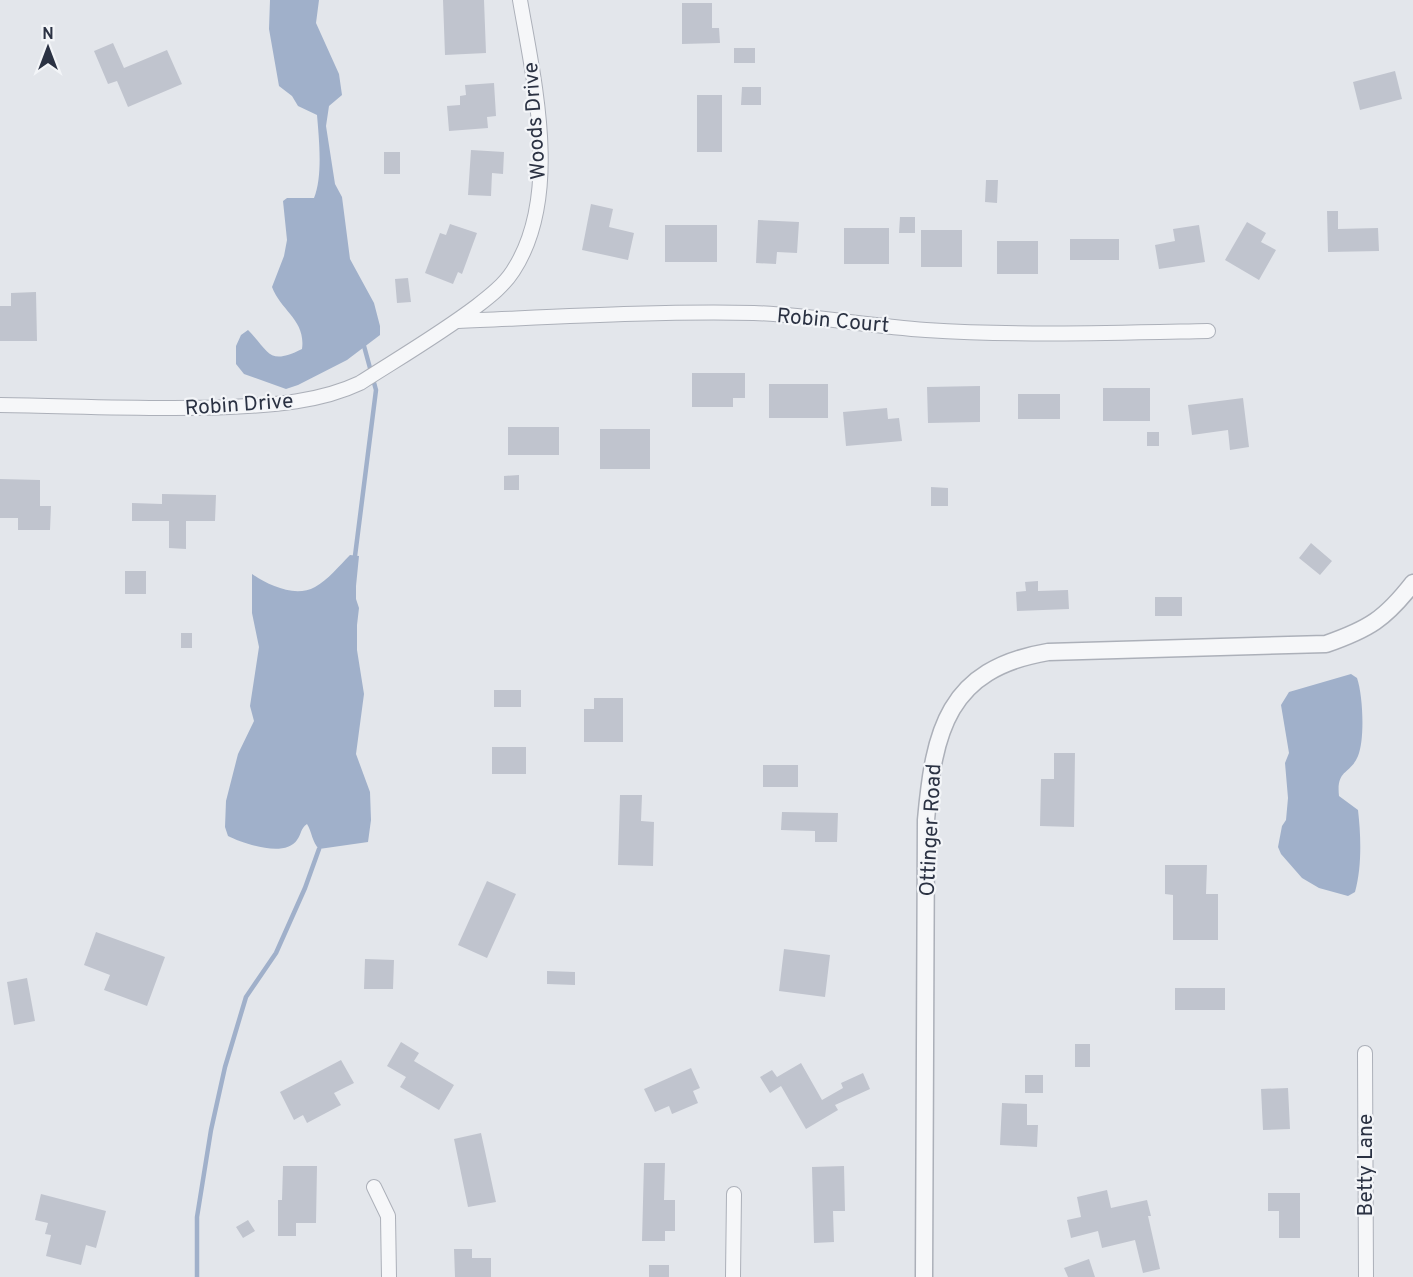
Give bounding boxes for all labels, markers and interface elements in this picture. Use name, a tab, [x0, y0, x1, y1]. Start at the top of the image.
north arrow	[18, 18, 78, 78]
text: N	[42, 25, 54, 45]
street label: Woods Drive	[518, 61, 553, 181]
street label: Robin Court	[775, 303, 890, 340]
street label: Robin Drive	[184, 388, 294, 423]
street label: Ottinger Road	[915, 763, 948, 897]
street label: Betty Lane	[1353, 1114, 1380, 1216]

